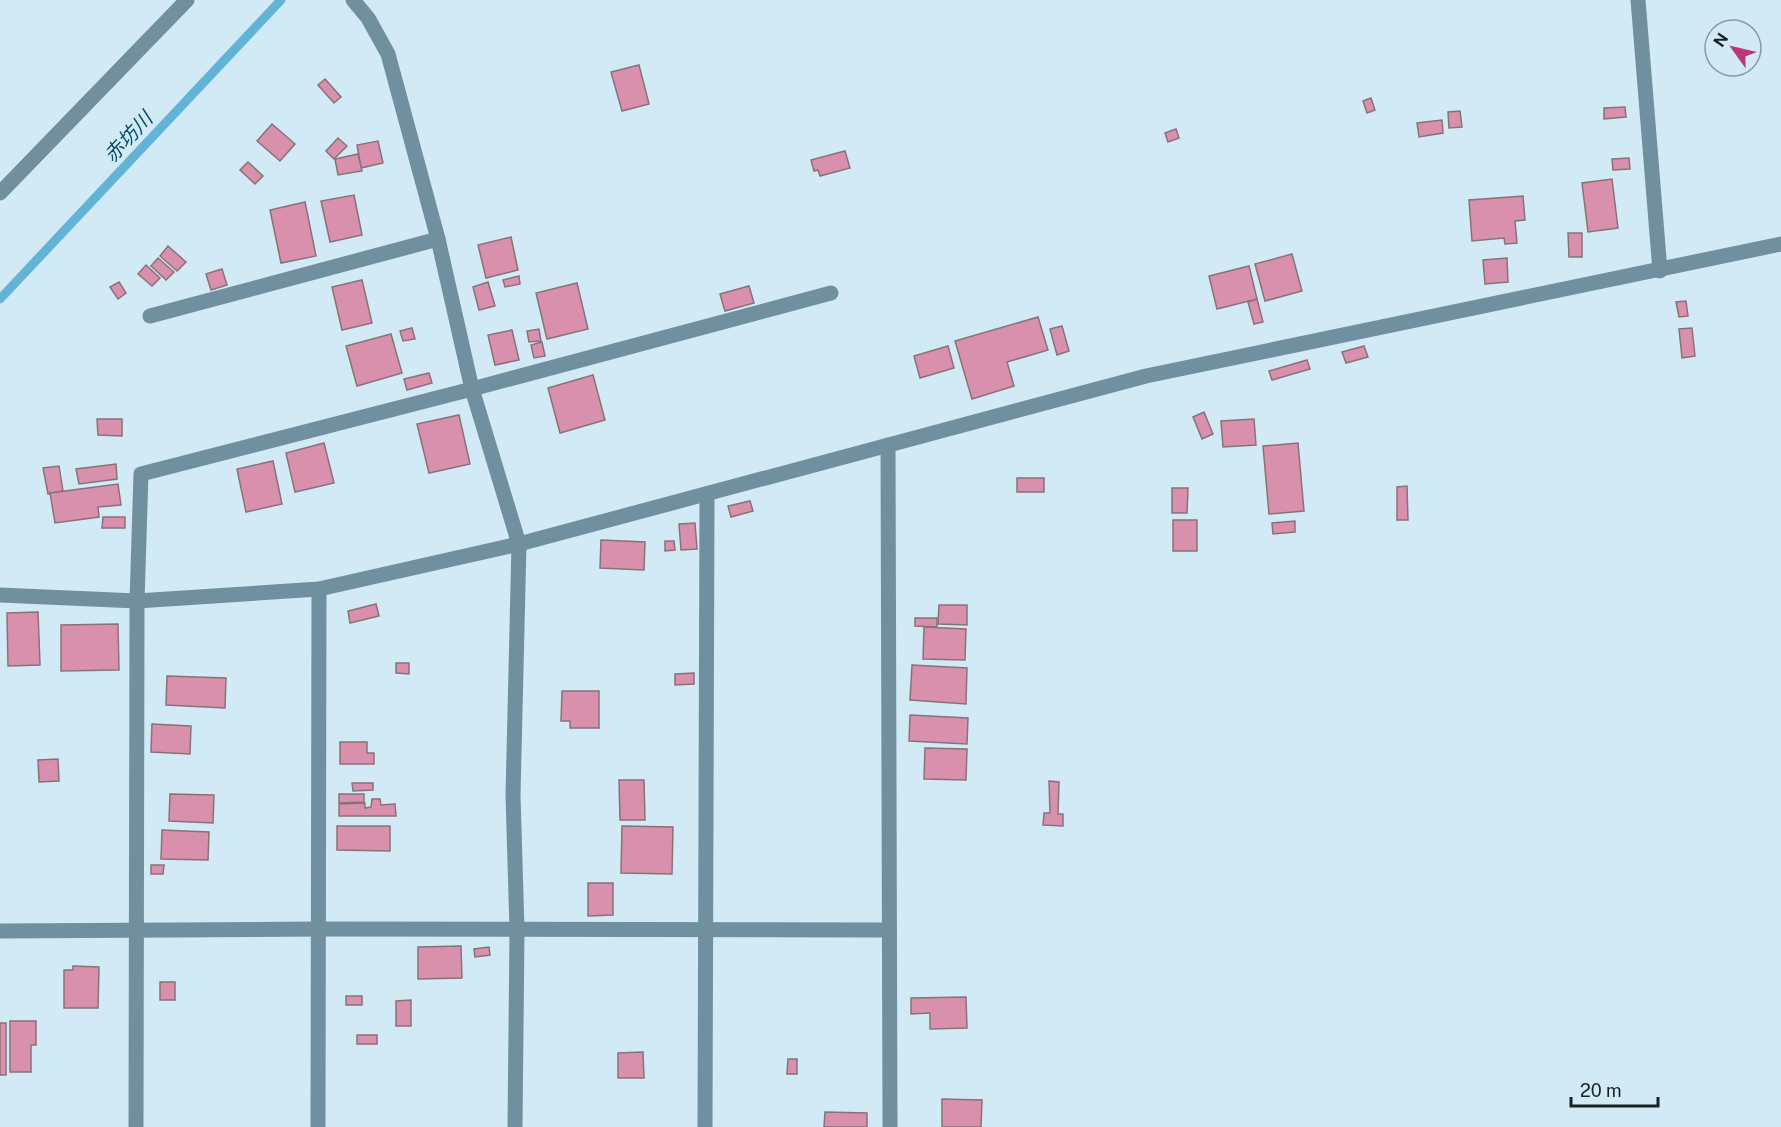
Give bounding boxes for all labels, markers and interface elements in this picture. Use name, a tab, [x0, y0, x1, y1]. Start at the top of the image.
north arrow	[1703, 18, 1763, 78]
text: N	[1710, 29, 1732, 50]
water label: 赤坊川	[99, 105, 159, 167]
scale bar	[1571, 1070, 1658, 1108]
text: 20 m	[1580, 1080, 1622, 1101]

